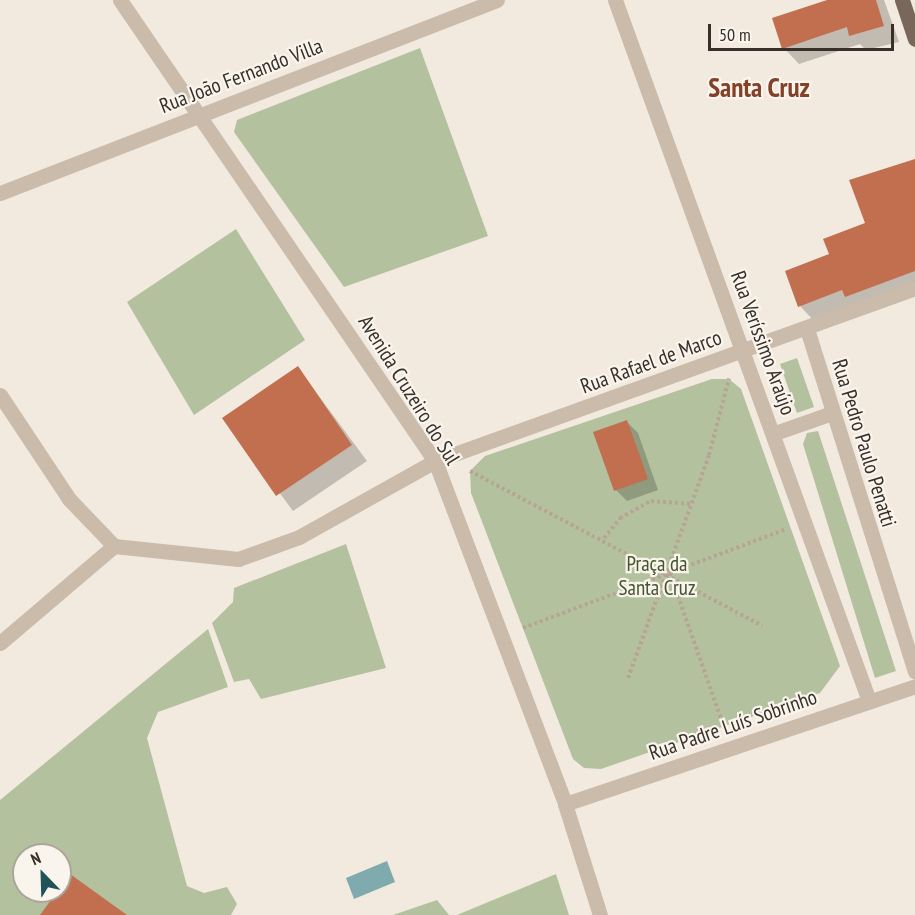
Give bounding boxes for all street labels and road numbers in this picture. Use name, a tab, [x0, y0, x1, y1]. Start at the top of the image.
street label: Rua João Fernando Villa	[156, 33, 326, 119]
street label: Rua Veríssimo Araújo	[725, 267, 801, 419]
street label: Avenida Cruzeiro do Sul	[353, 311, 465, 469]
street label: Rua Rafael de Marco	[577, 325, 725, 399]
street label: Rua Pedro Paulo Penatti	[827, 356, 901, 530]
street label: Rua Padre Luís Sobrinho	[646, 684, 820, 766]

